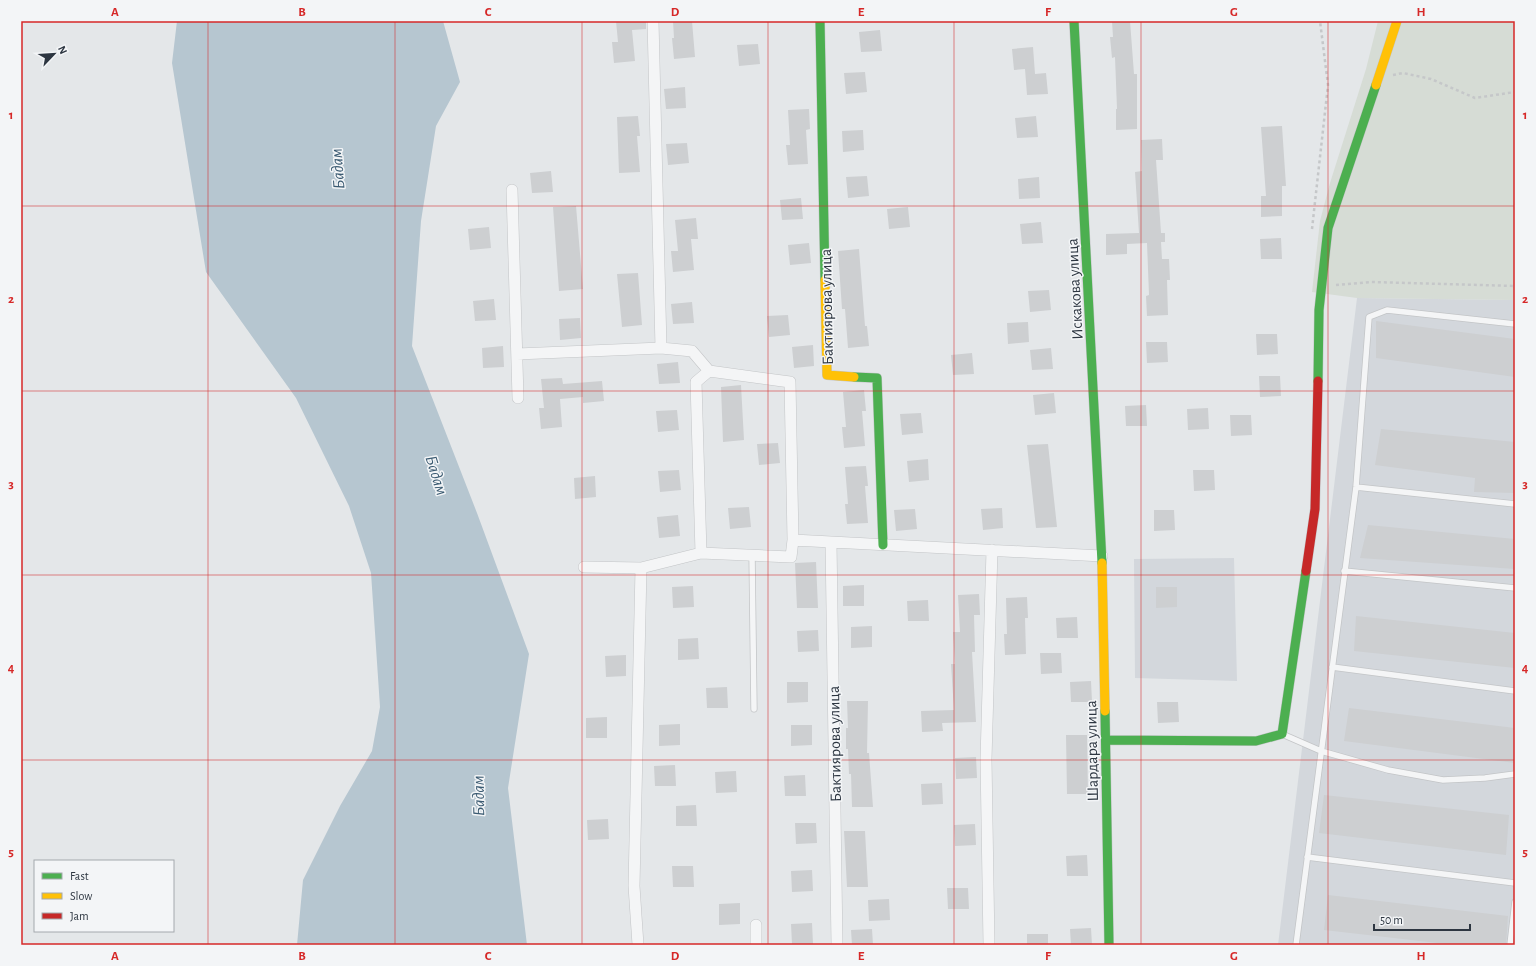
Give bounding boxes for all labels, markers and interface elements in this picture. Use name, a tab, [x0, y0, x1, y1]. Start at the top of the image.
text: A	[111, 6, 119, 19]
text: B	[298, 6, 306, 19]
text: C	[485, 6, 492, 19]
text: D	[671, 6, 680, 19]
text: E	[858, 6, 865, 19]
text: F	[1045, 6, 1052, 19]
text: G	[1230, 6, 1238, 19]
text: H	[1416, 6, 1426, 19]
north arrow	[34, 34, 74, 74]
text: N	[56, 44, 69, 56]
text: 1	[9, 109, 13, 122]
text: 1	[1523, 109, 1527, 122]
water label: Бадам	[328, 148, 347, 190]
street label: Искакова улица	[1064, 238, 1087, 340]
street label: Бактиярова улица	[818, 249, 837, 365]
text: 2	[8, 293, 14, 306]
text: 2	[1522, 293, 1528, 306]
water label: Бадам	[422, 453, 451, 497]
text: 3	[8, 478, 14, 491]
text: 3	[1522, 478, 1528, 491]
text: 4	[8, 662, 15, 675]
text: 4	[1522, 662, 1529, 675]
street label: Бактиярова улица	[826, 686, 845, 802]
street label: Шардара улица	[1083, 700, 1102, 802]
water label: Бадам	[470, 775, 487, 817]
text: 5	[8, 846, 14, 859]
text: 5	[1522, 846, 1528, 859]
legend	[34, 860, 174, 932]
text: Fast	[70, 870, 89, 882]
text: Slow	[70, 890, 92, 902]
scale bar	[1374, 906, 1470, 932]
text: Jam	[70, 910, 89, 922]
text: 50 m	[1380, 914, 1403, 926]
text: A	[111, 950, 119, 963]
text: B	[298, 950, 306, 963]
text: C	[485, 950, 492, 963]
text: D	[671, 950, 680, 963]
text: E	[858, 950, 865, 963]
text: F	[1045, 950, 1052, 963]
text: G	[1230, 950, 1238, 963]
text: H	[1416, 950, 1426, 963]

